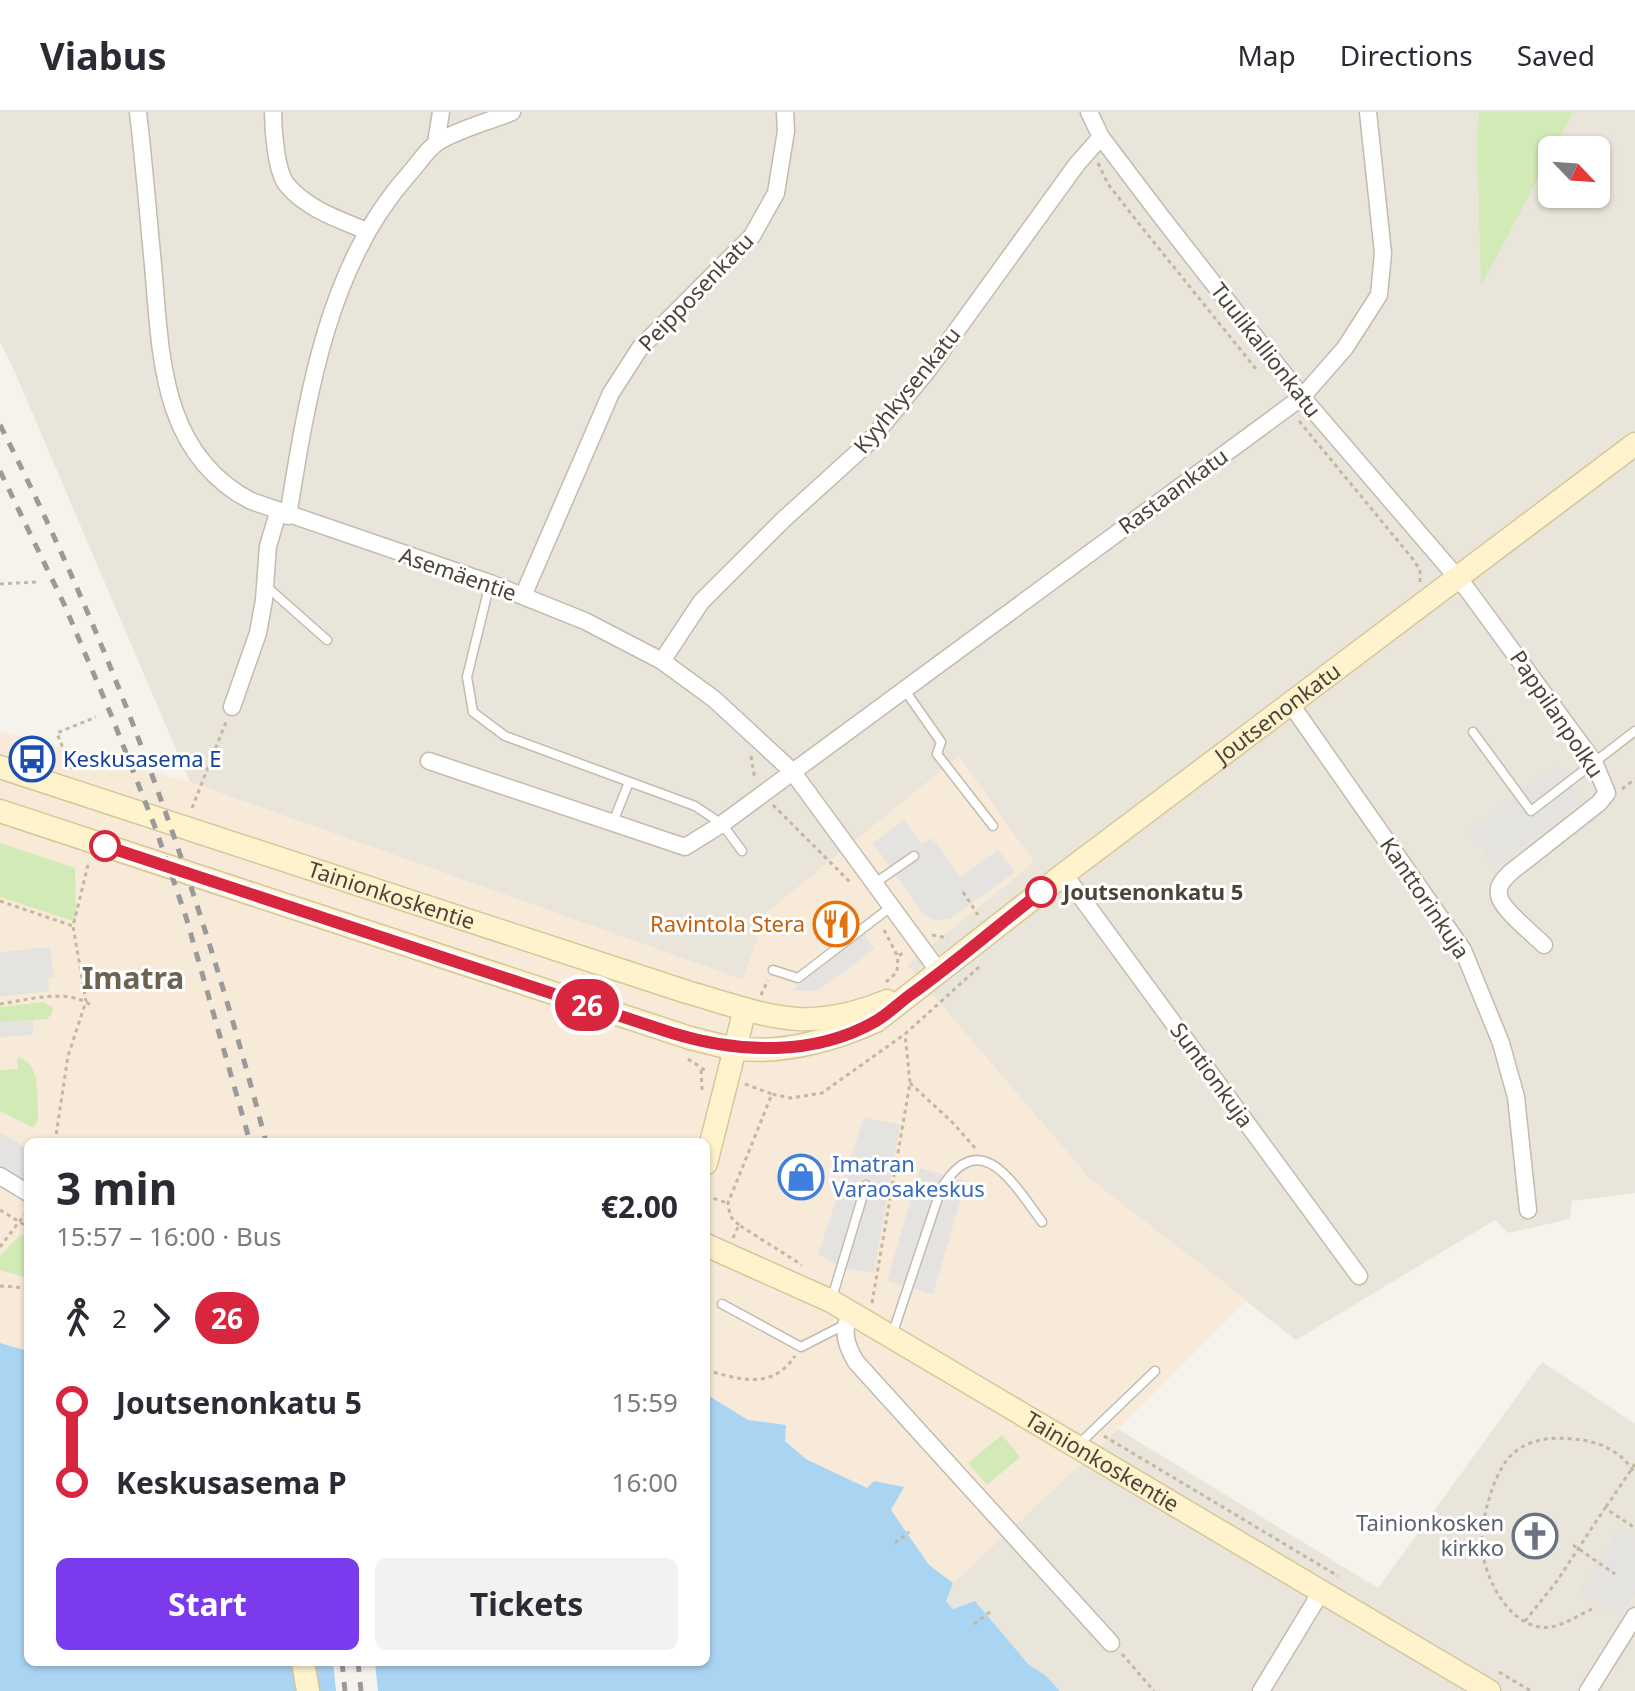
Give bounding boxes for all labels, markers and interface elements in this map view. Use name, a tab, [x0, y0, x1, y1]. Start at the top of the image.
text: Viabus	[40, 29, 167, 81]
text: Map	[1237, 36, 1296, 74]
text: Directions	[1340, 36, 1473, 74]
text: Saved	[1517, 36, 1595, 74]
north arrow	[1538, 136, 1610, 208]
map controls	[1538, 136, 1610, 208]
street label: Peipposenkatu	[631, 226, 760, 357]
street label: Tuulikallionkatu	[1205, 276, 1329, 423]
street label: Kyyhkysenkatu	[846, 320, 967, 459]
street label: Rastaankatu	[1112, 440, 1233, 540]
street label: Asemäentie	[396, 539, 521, 607]
street label: Pappilanpolku	[1504, 644, 1612, 783]
street label: Joutsenonkatu	[1206, 655, 1346, 771]
bus stop icon: Keskusasema E	[8, 735, 56, 783]
place label: Keskusasema E	[63, 743, 222, 773]
unlabelled marker	[90, 831, 120, 861]
street label: Kanttorinkuja	[1374, 831, 1478, 964]
street label: Tainionkoskentie	[304, 853, 479, 936]
place label: Joutsenonkatu 5	[1061, 876, 1243, 906]
marker: Joutsenonkatu 5	[1026, 877, 1056, 907]
restaurant icon: Ravintola Stera	[812, 900, 860, 948]
place label: Ravintola Stera	[650, 908, 805, 938]
district label: Imatra	[82, 957, 184, 998]
line badge: 26	[551, 979, 623, 1031]
text: 26	[571, 986, 603, 1024]
street label: Suntionkuja	[1164, 1016, 1261, 1133]
place label: Imatran Varaosakeskus	[832, 1148, 985, 1203]
shop icon: Imatran Varaosakeskus	[777, 1153, 825, 1201]
text: 3 min	[56, 1158, 177, 1218]
text: €2.00	[601, 1186, 678, 1227]
text: 15:57 – 16:00 · Bus	[56, 1218, 281, 1254]
icon: walk	[56, 1296, 100, 1340]
icon: forward	[139, 1296, 183, 1340]
text: 26	[211, 1299, 243, 1337]
text: 2	[112, 1300, 127, 1336]
text: Joutsenonkatu 5	[116, 1382, 362, 1423]
text: 15:59	[612, 1384, 678, 1420]
street label: Tainionkoskentie	[1020, 1403, 1185, 1518]
text: Keskusasema P	[116, 1462, 347, 1503]
text: 16:00	[612, 1464, 678, 1500]
place label: Tainionkosken kirkko	[1356, 1507, 1504, 1562]
church icon: Tainionkosken kirkko	[1511, 1512, 1559, 1560]
button: Start	[56, 1558, 359, 1650]
button: Tickets	[375, 1558, 678, 1650]

